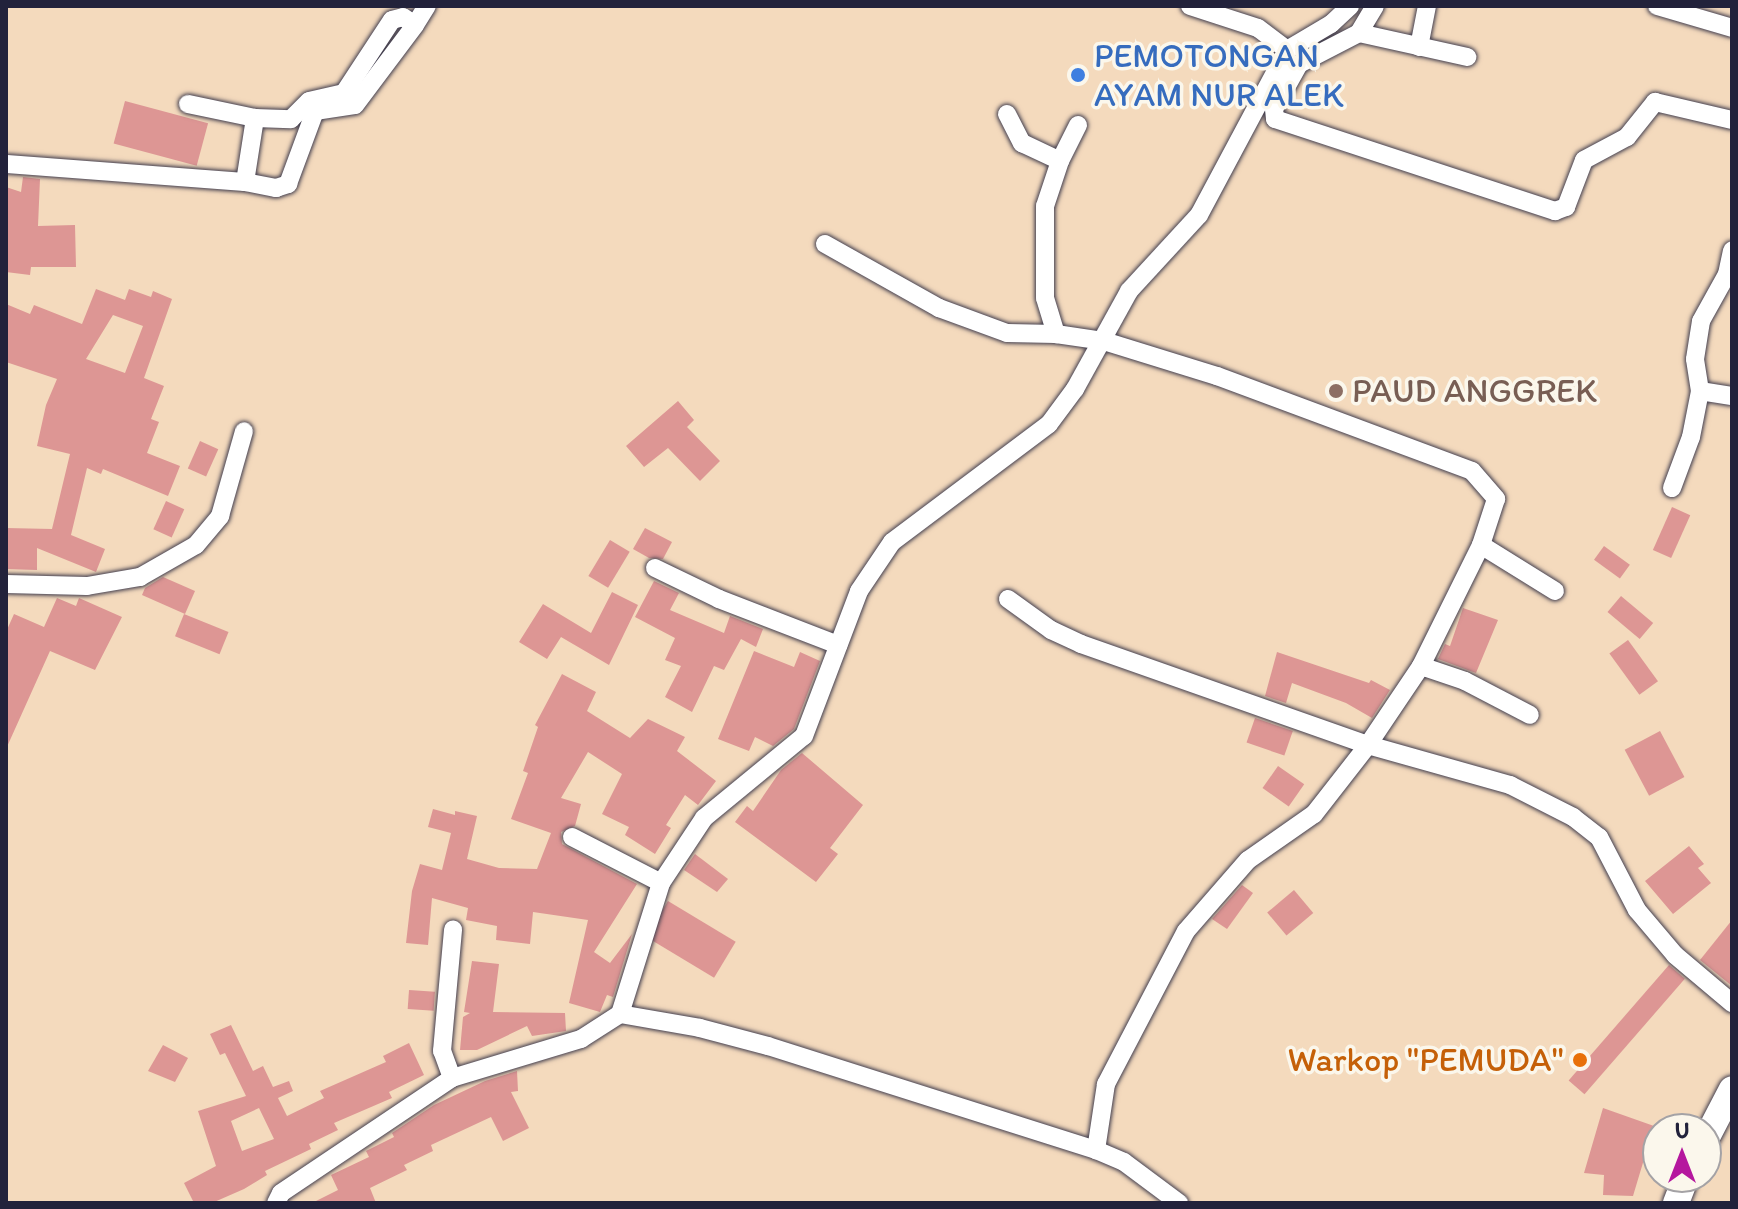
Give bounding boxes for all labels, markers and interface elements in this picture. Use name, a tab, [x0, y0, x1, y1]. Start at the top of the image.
place label: PEMOTONGAN AYAM NUR ALEK	[1094, 35, 1344, 114]
marker: PEMOTONGAN AYAM NUR ALEK	[1069, 66, 1087, 84]
place label: PAUD ANGGREK	[1352, 371, 1596, 411]
marker: PAUD ANGGREK	[1327, 382, 1345, 400]
place label: Warkop "PEMUDA"	[1288, 1040, 1564, 1080]
marker: Warkop "PEMUDA"	[1571, 1051, 1589, 1069]
north arrow	[1642, 1113, 1722, 1193]
text: U	[1675, 1117, 1689, 1144]

